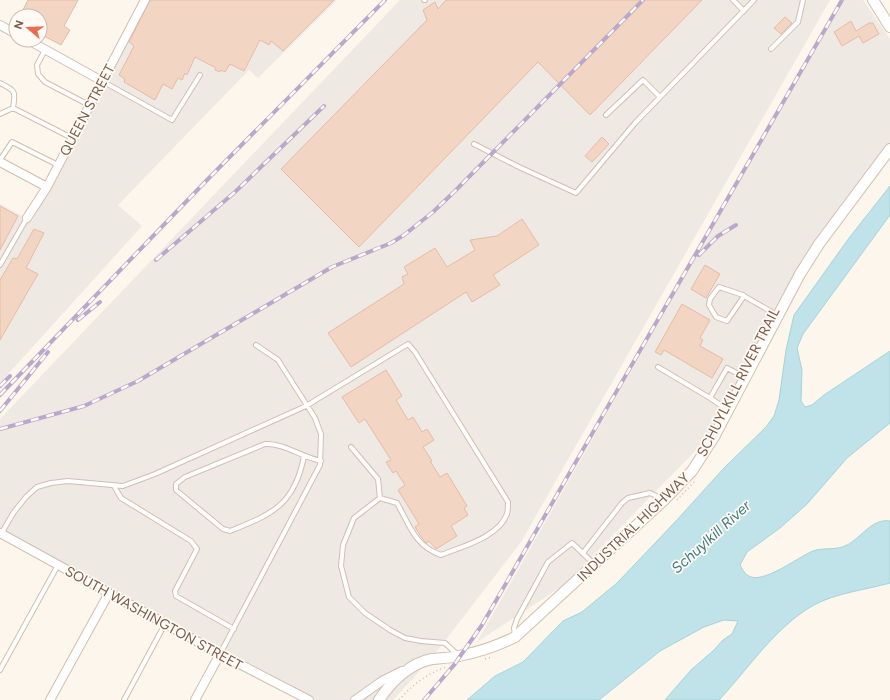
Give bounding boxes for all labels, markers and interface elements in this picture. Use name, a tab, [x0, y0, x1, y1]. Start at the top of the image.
north arrow	[8, 8, 48, 48]
text: N	[11, 19, 27, 31]
street label: QUEEN STREET	[56, 61, 119, 159]
street label: SCHUYLKILL RIVER TRAIL	[693, 304, 784, 460]
street label: INDUSTRIAL HIGHWAY	[574, 469, 693, 585]
water label: Schuylkill River	[668, 496, 755, 577]
street label: SOUTH WASHINGTON STREET	[62, 563, 246, 674]

